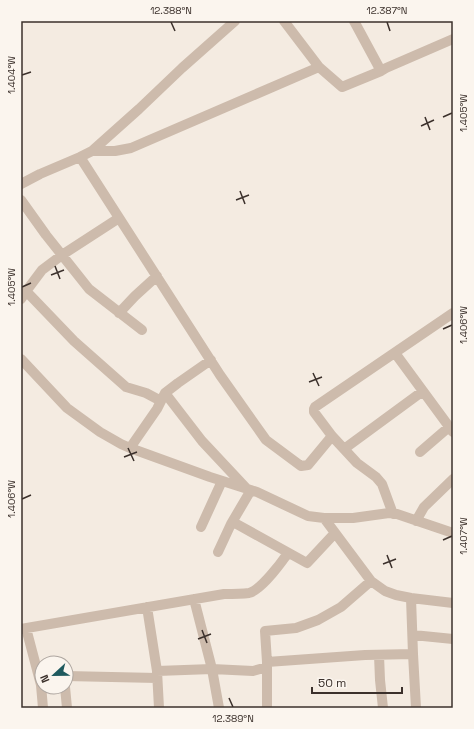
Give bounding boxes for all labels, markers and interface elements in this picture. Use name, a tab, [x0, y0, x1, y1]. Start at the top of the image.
text: 12.388°N	[150, 4, 192, 17]
text: 12.387°N	[367, 4, 408, 17]
text: 1.404°W	[5, 56, 18, 94]
text: 1.405°W	[457, 94, 470, 132]
text: 1.405°W	[5, 268, 18, 306]
text: 1.406°W	[457, 306, 470, 344]
text: 1.406°W	[5, 480, 18, 518]
text: 1.407°W	[457, 517, 470, 555]
north arrow	[34, 655, 74, 695]
scale bar	[312, 669, 402, 695]
text: N	[37, 673, 53, 685]
text: 50 m	[318, 675, 346, 691]
text: 12.389°N	[212, 712, 254, 725]

